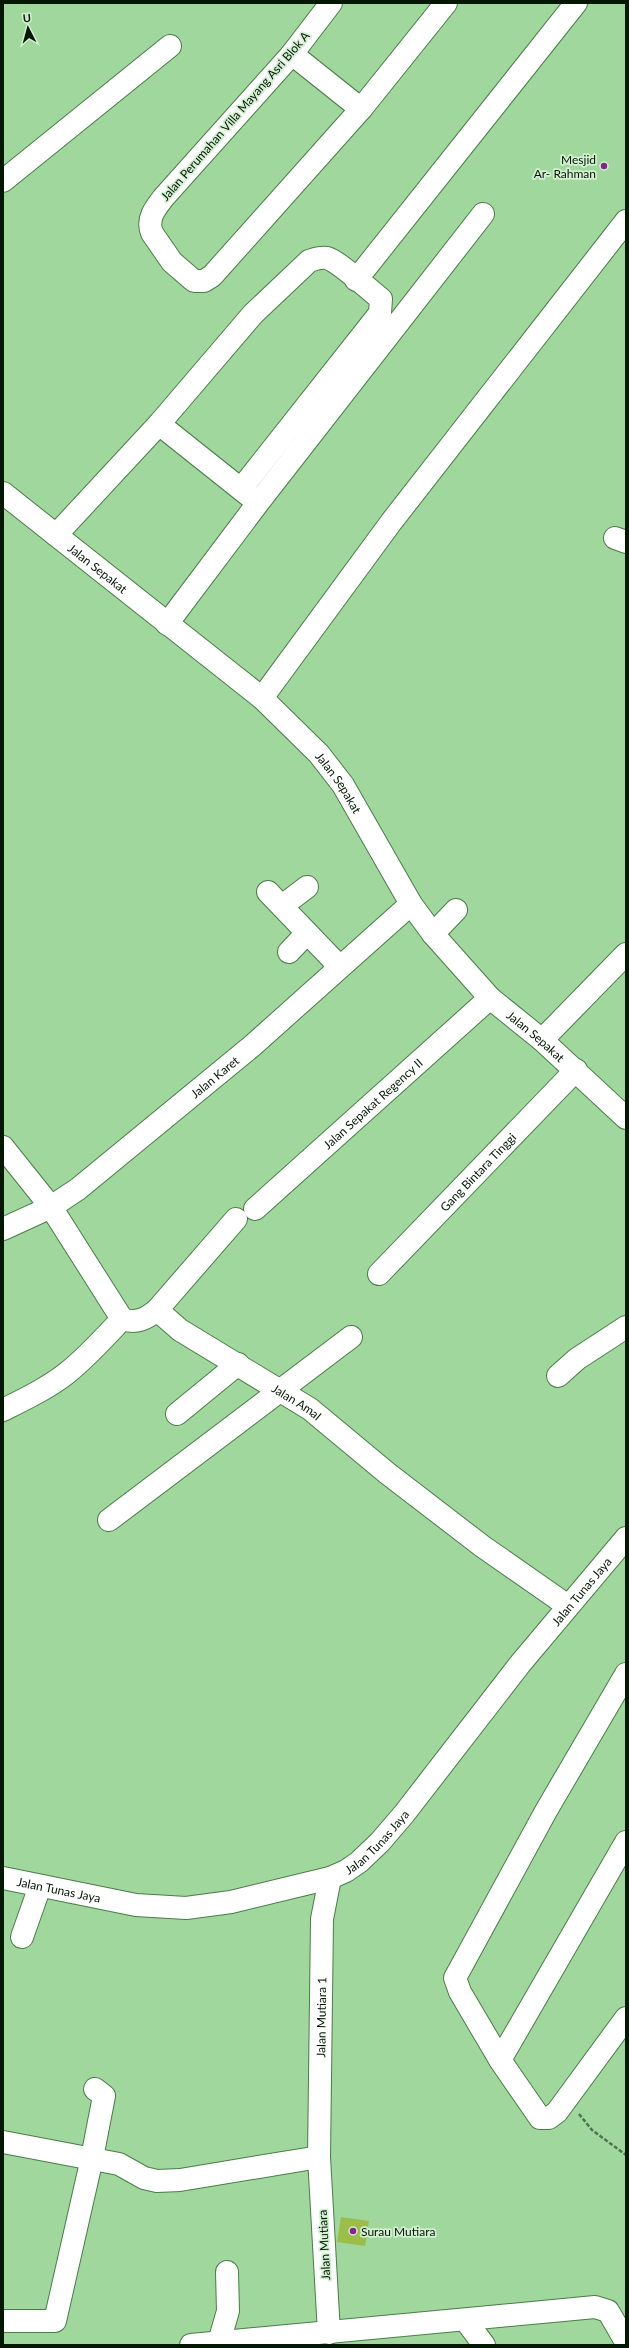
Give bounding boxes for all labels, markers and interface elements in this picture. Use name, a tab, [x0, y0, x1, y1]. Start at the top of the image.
north arrow	[8, 8, 48, 48]
text: U	[22, 11, 32, 24]
street label: Jalan Perumahan Villa Mayang Asri Blok A	[157, 28, 313, 204]
place label: Mesjid Ar- Rahman	[534, 152, 596, 181]
marker: Mesjid Ar- Rahman	[599, 161, 609, 171]
street label: Jalan Sepakat	[65, 540, 131, 597]
street label: Jalan Sepakat	[313, 749, 365, 816]
street label: Jalan Sepakat	[504, 1007, 568, 1065]
street label: Jalan Karet	[187, 1052, 242, 1101]
street label: Jalan Sepakat Regency II	[320, 1055, 425, 1152]
street label: Gang Bintara Tinggi	[436, 1129, 519, 1214]
street label: Jalan Amal	[269, 1380, 325, 1423]
street label: Jalan Tunas Jaya	[548, 1554, 614, 1629]
street label: Jalan Tunas Jaya	[342, 1807, 412, 1877]
street label: Jalan Tunas Jaya	[16, 1874, 102, 1905]
street label: Jalan Mutiara 1	[313, 1977, 329, 2058]
street label: Jalan Mutiara	[315, 2209, 333, 2281]
place label: Surau Mutiara	[361, 2224, 435, 2239]
marker: Surau Mutiara	[348, 2226, 358, 2236]

